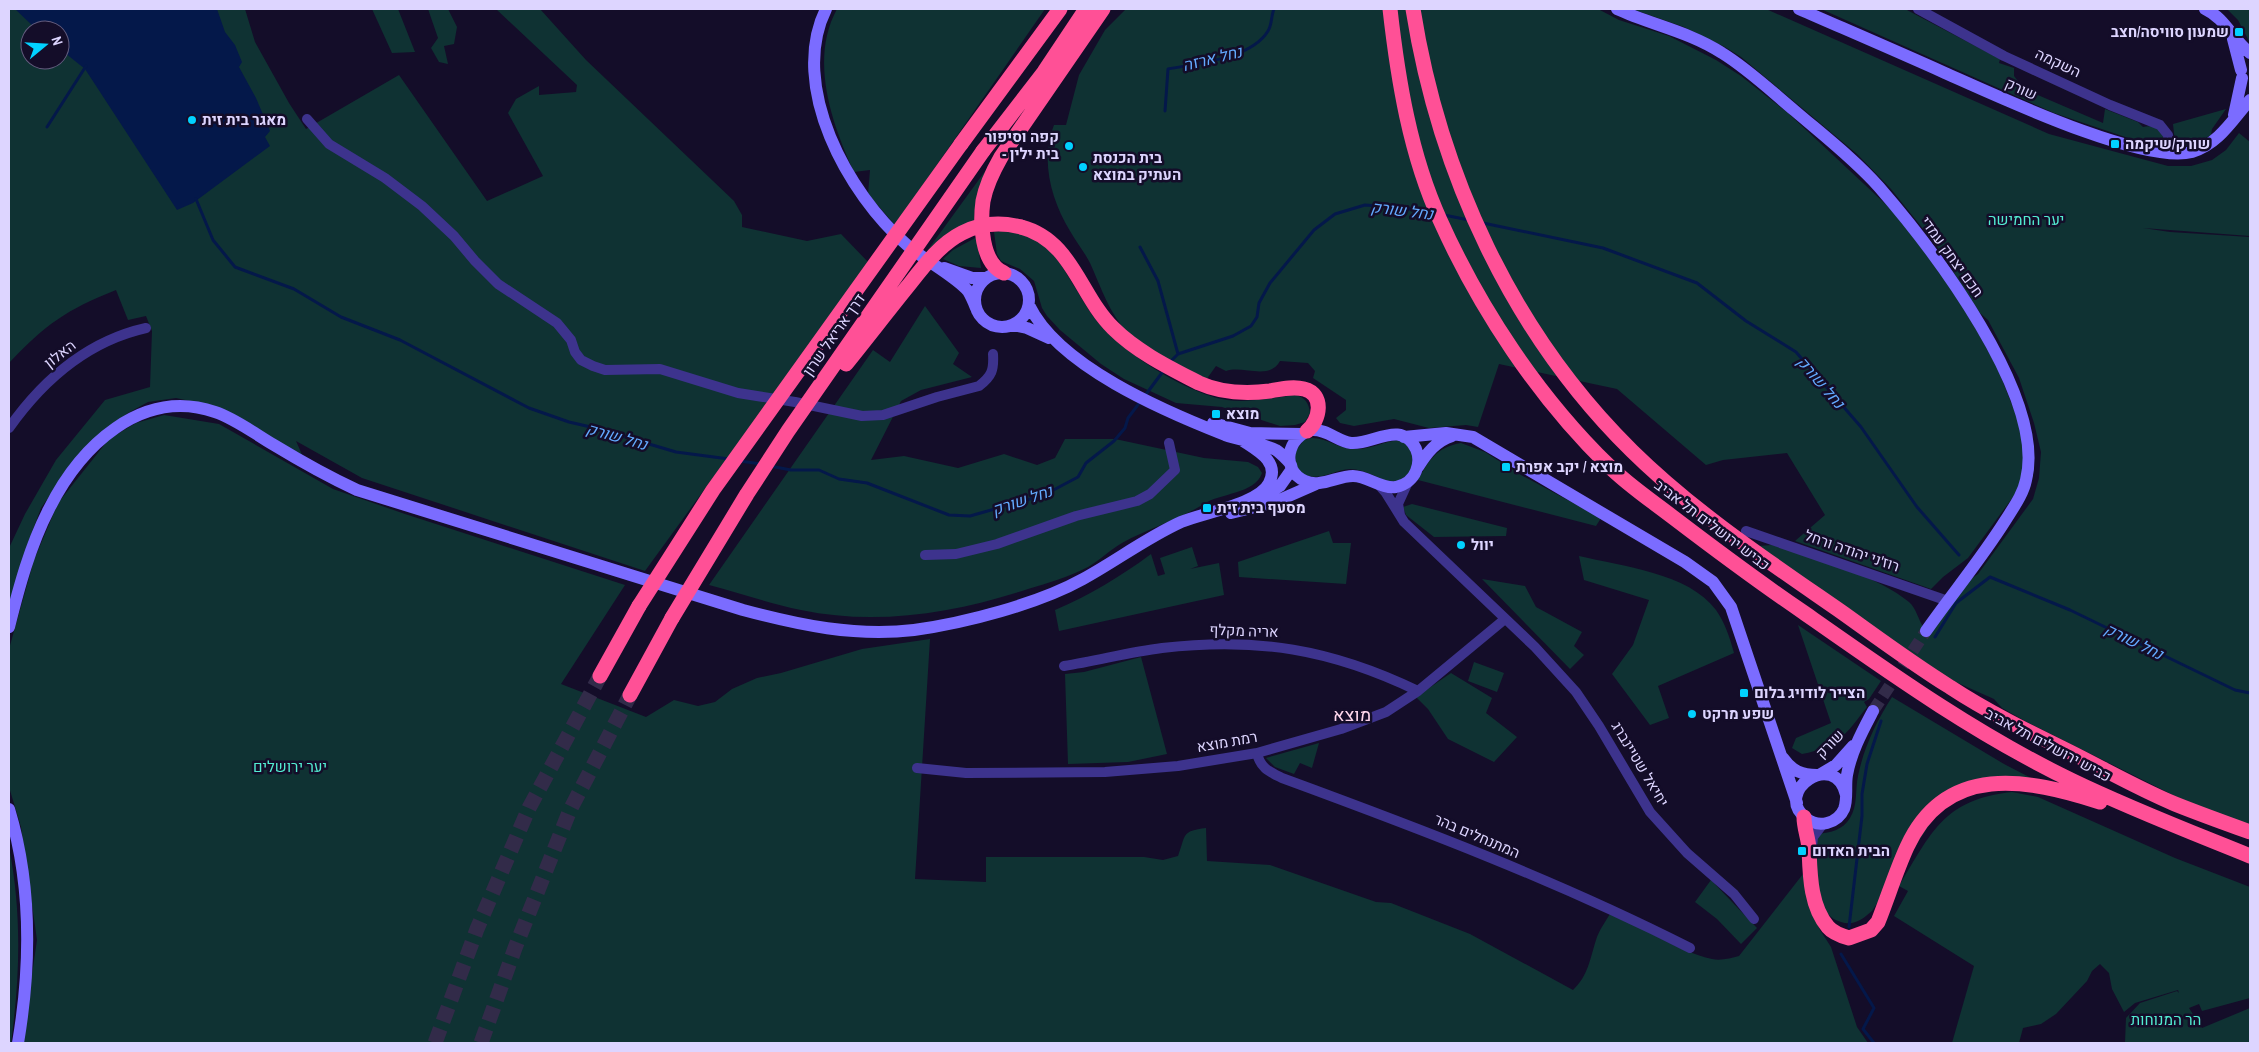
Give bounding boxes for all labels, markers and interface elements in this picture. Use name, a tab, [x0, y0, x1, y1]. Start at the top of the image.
north arrow	[20, 20, 70, 70]
place label: שמעון סוויסה/חצב	[2111, 21, 2229, 42]
marker: שמעון סוויסה/חצב	[2233, 26, 2245, 38]
text: N	[48, 34, 67, 48]
water label: נחל ארזה	[1180, 40, 1245, 76]
street label: השקמה	[2032, 43, 2085, 82]
street label: שורק	[2002, 72, 2041, 105]
place label: מאגר בית זית	[202, 109, 286, 130]
marker: מאגר בית זית	[186, 114, 198, 126]
place label: קפה וסיפור - בית ילין	[985, 126, 1059, 164]
place label: שורק/שיקמה	[2125, 133, 2210, 154]
marker: שורק/שיקמה	[2109, 138, 2121, 150]
marker: קפה וסיפור - בית ילין	[1063, 140, 1075, 152]
place label: בית הכנסת העתיק במוצא	[1093, 147, 1181, 185]
marker: בית הכנסת העתיק במוצא	[1077, 161, 1089, 173]
water label: נחל שורק	[1370, 195, 1436, 225]
park label: יער החמישה	[1988, 209, 2064, 230]
street label: חכם יצחק עמדי	[1916, 212, 1989, 301]
street label: דרך אריאל שרון	[797, 289, 870, 380]
street label: האלון	[39, 335, 80, 373]
water label: נחל שורק	[1792, 351, 1851, 414]
place label: מוצא	[1226, 403, 1260, 424]
marker: מוצא	[1210, 408, 1222, 420]
water label: נחל שורק	[584, 417, 651, 456]
place label: מוצא / יקב אפרת	[1516, 456, 1623, 477]
marker: מוצא / יקב אפרת	[1500, 461, 1512, 473]
street label: כביש ירושלים תל אביב	[1650, 474, 1774, 575]
water label: נחל שורק	[989, 479, 1056, 521]
place label: מסעף בית זית	[1217, 497, 1306, 518]
marker: מסעף בית זית	[1201, 502, 1213, 514]
street label: רוז'ני יהודה ורחל	[1802, 524, 1903, 577]
place label: יוול	[1471, 534, 1494, 555]
marker: יוול	[1455, 539, 1467, 551]
water label: נחל שורק	[2101, 617, 2168, 665]
street label: אריה מקלף	[1209, 619, 1279, 642]
place label: הצייר לודויג בלום	[1754, 682, 1865, 703]
marker: הצייר לודויג בלום	[1738, 687, 1750, 699]
district label: מוצא	[1333, 702, 1371, 727]
place label: שפע מרקט	[1702, 703, 1774, 724]
street label: כביש ירושלים תל אביב	[1982, 703, 2115, 787]
marker: שפע מרקט	[1686, 708, 1698, 720]
street label: יחיאל שטיינברג	[1607, 717, 1674, 810]
street label: שורק	[1811, 724, 1849, 763]
street label: רמת מוצא	[1195, 726, 1259, 757]
park label: יער ירושלים	[253, 756, 327, 777]
street label: המתנחלים בהר	[1431, 808, 1523, 863]
place label: הבית האדום	[1812, 840, 1890, 861]
marker: הבית האדום	[1796, 845, 1808, 857]
park label: הר המנוחות	[2131, 1009, 2201, 1030]

